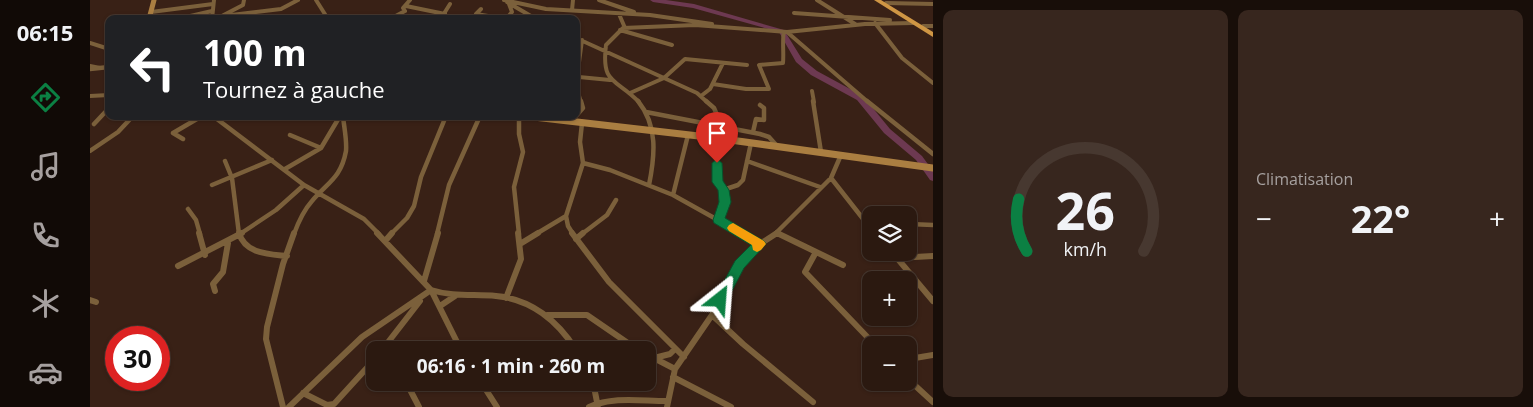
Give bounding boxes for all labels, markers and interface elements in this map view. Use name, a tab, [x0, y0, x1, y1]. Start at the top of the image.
text: 06:15	[17, 17, 73, 47]
text: 100 m	[203, 29, 307, 76]
icon: left	[120, 35, 185, 100]
text: Tournez à gauche	[203, 74, 385, 104]
icon: directions	[28, 80, 63, 115]
pin	[696, 112, 738, 163]
icon: arrive	[703, 119, 731, 147]
icon: music	[28, 149, 63, 184]
text: Climatisation	[1256, 168, 1353, 190]
text: 26	[1056, 174, 1115, 245]
text: 22°	[1351, 192, 1410, 244]
text: −	[1256, 199, 1272, 237]
text: +	[1489, 199, 1505, 237]
map controls	[862, 206, 917, 391]
button: layers	[862, 206, 917, 261]
icon: phone	[28, 218, 63, 253]
text: km/h	[1064, 237, 1107, 261]
button: +	[862, 271, 917, 326]
position arrow	[693, 273, 745, 325]
icon: climate	[28, 286, 63, 321]
speed limit sign: 30	[105, 326, 170, 391]
button: −	[862, 336, 917, 391]
text: 06:16 · 1 min · 260 m	[417, 353, 605, 379]
icon: car	[28, 355, 63, 390]

